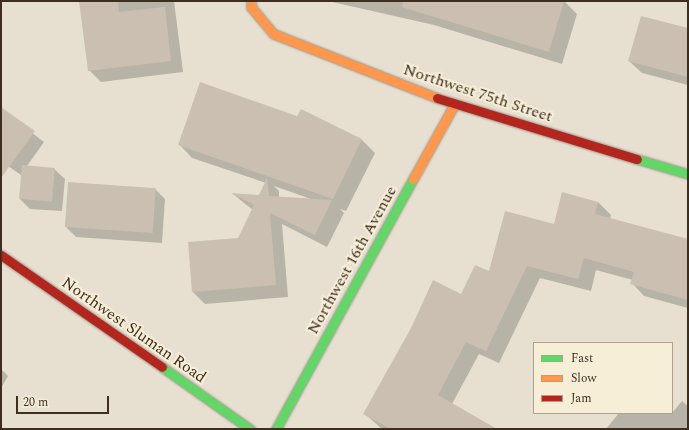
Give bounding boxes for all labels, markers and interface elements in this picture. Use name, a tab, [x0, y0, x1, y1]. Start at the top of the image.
street label: Northwest 75th Street	[401, 60, 555, 126]
street label: Northwest 16th Avenue	[303, 182, 401, 338]
street label: Northwest Sluman Road	[58, 273, 210, 387]
legend	[533, 342, 673, 414]
text: Fast	[571, 349, 593, 368]
text: Slow	[571, 369, 596, 388]
scale bar	[18, 388, 111, 414]
text: Jam	[571, 389, 592, 408]
text: 20 m	[23, 393, 48, 412]

